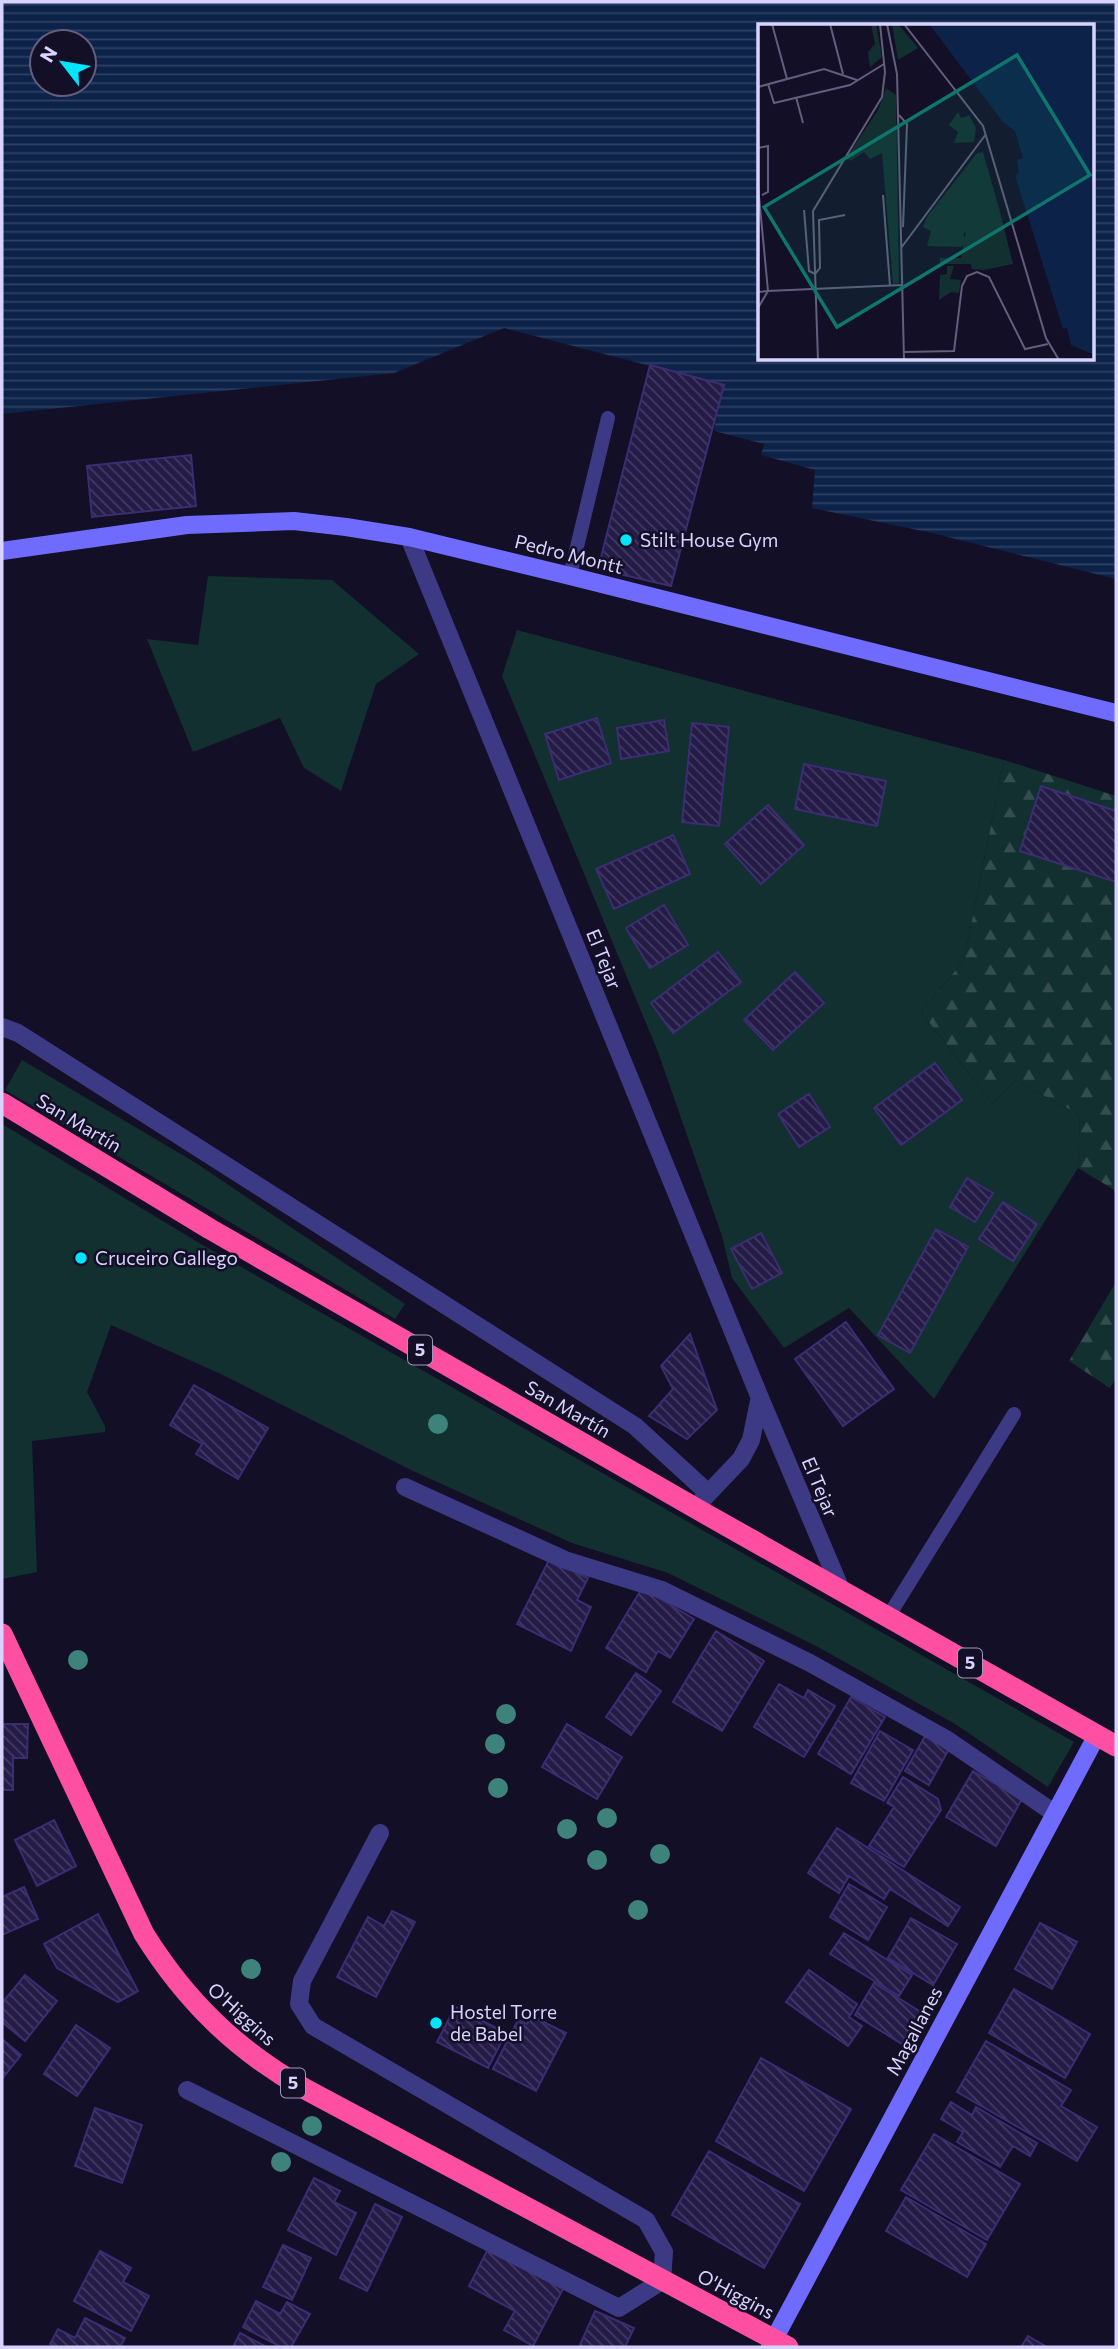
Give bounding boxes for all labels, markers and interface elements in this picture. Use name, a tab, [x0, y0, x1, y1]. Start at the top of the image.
inset map	[758, 24, 1094, 360]
north arrow	[28, 28, 98, 98]
text: N	[34, 42, 62, 66]
place label: Stilt House Gym	[640, 528, 778, 551]
street label: Pedro Montt	[513, 529, 626, 578]
marker: Stilt House Gym	[618, 532, 634, 548]
street label: El Tejar	[582, 925, 627, 993]
street label: San Martín	[33, 1088, 126, 1157]
place label: Cruceiro Gallego	[95, 1246, 238, 1269]
marker: Cruceiro Gallego	[73, 1250, 89, 1266]
road number: 5	[408, 1336, 432, 1364]
street label: San Martín	[521, 1375, 615, 1442]
street label: El Tejar	[798, 1453, 843, 1521]
road number: 5	[958, 1648, 982, 1678]
street label: O'Higgins	[204, 1977, 281, 2050]
street label: Magallanes	[881, 1982, 947, 2079]
place label: Hostel Torre de Babel	[450, 2000, 557, 2045]
marker: Hostel Torre de Babel	[428, 2015, 444, 2031]
road number: 5	[281, 2068, 305, 2098]
street label: O'Higgins	[694, 2264, 778, 2323]

